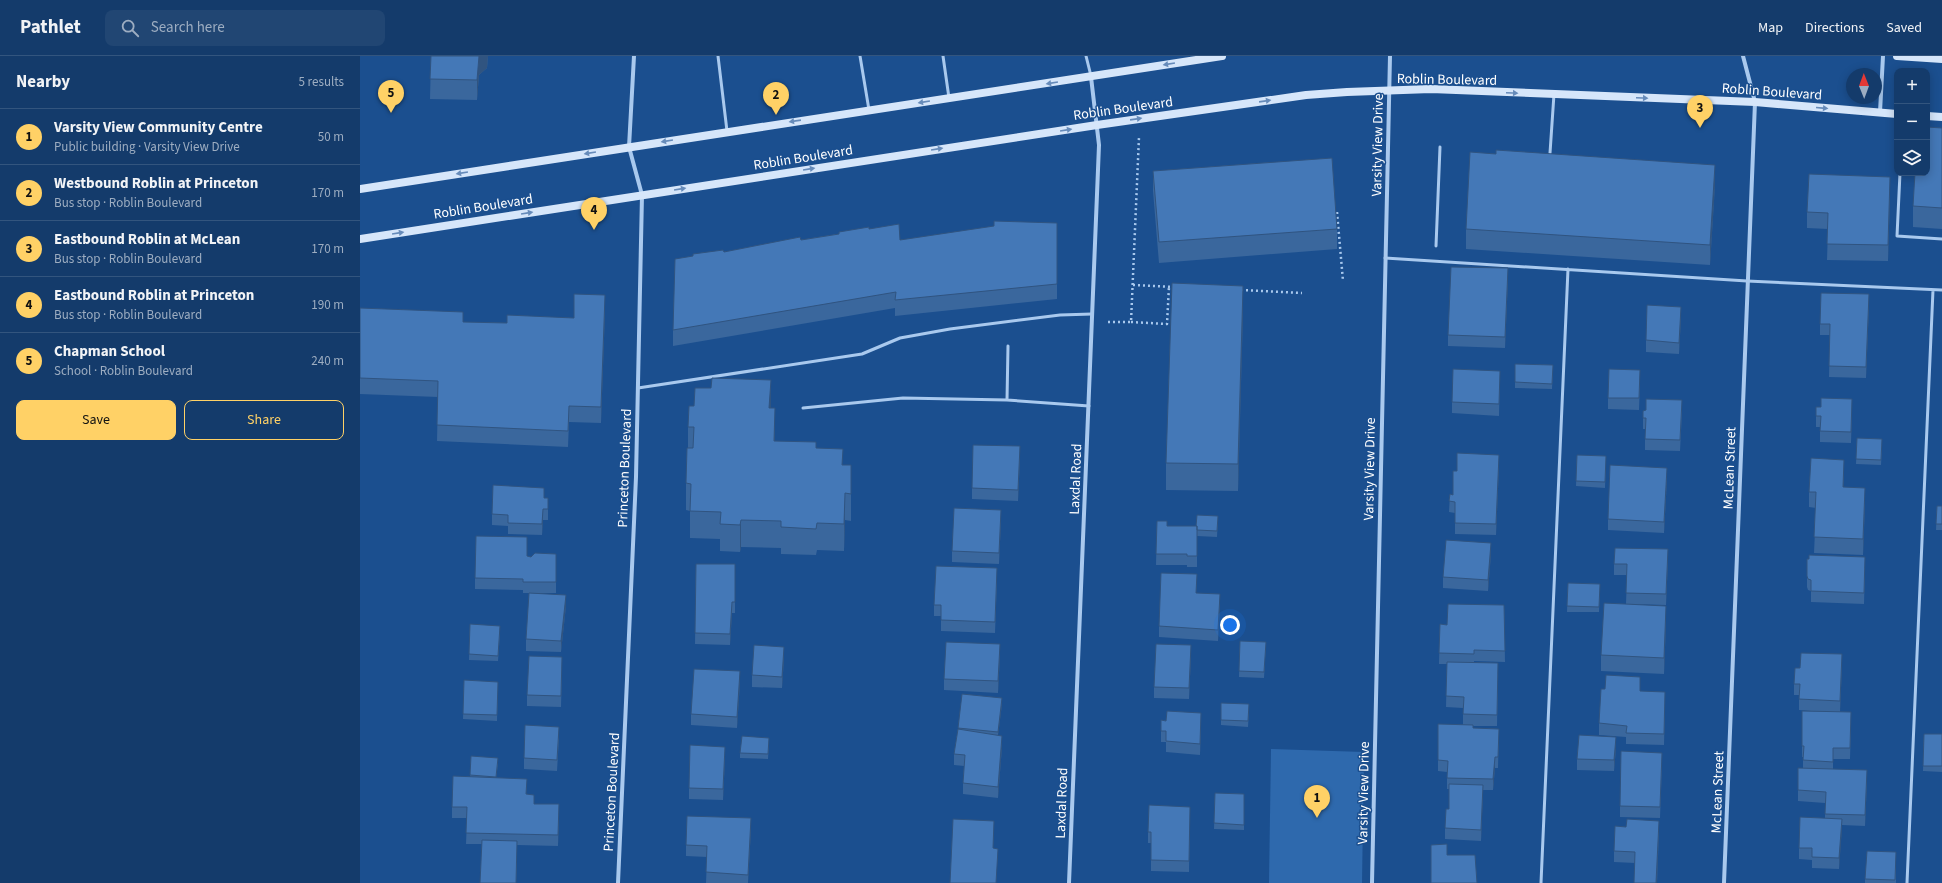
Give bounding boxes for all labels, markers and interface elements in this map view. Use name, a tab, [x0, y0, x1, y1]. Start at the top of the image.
search box	[105, 10, 385, 46]
text: Pathlet	[20, 14, 81, 41]
icon: search	[119, 17, 141, 39]
text: Search here	[151, 17, 225, 38]
text: Map	[1758, 18, 1783, 38]
text: Directions	[1805, 18, 1864, 38]
text: Saved	[1886, 18, 1922, 38]
one-way arrow	[1163, 61, 1175, 67]
north arrow	[1846, 68, 1882, 104]
map controls	[1894, 68, 1930, 176]
button: +	[1894, 68, 1930, 104]
street label: Roblin Boulevard	[1397, 69, 1497, 91]
text: Nearby	[16, 70, 70, 94]
text: 5 results	[299, 73, 344, 91]
street label: Roblin Boulevard	[1721, 79, 1823, 105]
pin: 5	[378, 80, 404, 113]
one-way arrow	[1046, 80, 1058, 86]
pin: 2	[763, 82, 789, 115]
one-way arrow	[1506, 89, 1518, 96]
street label: Roblin Boulevard	[1072, 92, 1174, 126]
street label: Varsity View Drive	[1367, 93, 1389, 197]
one-way arrow	[1636, 94, 1648, 101]
pin: 3	[1687, 95, 1713, 128]
one-way arrow	[1258, 98, 1271, 104]
one-way arrow	[918, 99, 930, 105]
one-way arrow	[1816, 104, 1828, 111]
button: −	[1894, 104, 1930, 140]
one-way arrow	[1130, 116, 1142, 122]
text: Varsity View Community Centre	[54, 117, 263, 138]
one-way arrow	[789, 118, 801, 124]
one-way arrow	[1060, 126, 1072, 132]
text: 1	[26, 128, 32, 146]
text: 50 m	[318, 128, 344, 146]
text: Public building · Varsity View Drive	[54, 138, 240, 156]
one-way arrow	[661, 138, 673, 144]
street label: Roblin Boulevard	[752, 140, 854, 176]
button: layers	[1894, 140, 1930, 176]
one-way arrow	[931, 146, 944, 152]
one-way arrow	[584, 150, 596, 156]
one-way arrow	[803, 166, 815, 172]
one-way arrow	[455, 170, 468, 176]
text: Westbound Roblin at Princeton	[54, 173, 258, 194]
text: 2	[26, 184, 32, 202]
text: 170 m	[311, 184, 344, 202]
one-way arrow	[674, 186, 687, 192]
street label: Roblin Boulevard	[432, 189, 534, 225]
text: Bus stop · Roblin Boulevard	[54, 194, 202, 212]
pin: 4	[581, 197, 607, 230]
one-way arrow	[521, 210, 533, 216]
text: Eastbound Roblin at McLean	[54, 229, 240, 250]
one-way arrow	[392, 230, 405, 236]
text: 3	[26, 240, 32, 258]
text: 170 m	[311, 240, 344, 258]
text: Bus stop · Roblin Boulevard	[54, 250, 202, 268]
text: Eastbound Roblin at Princeton	[54, 285, 254, 306]
text: 4	[26, 296, 32, 314]
text: 190 m	[311, 296, 344, 314]
text: Bus stop · Roblin Boulevard	[54, 306, 202, 324]
text: Chapman School	[54, 341, 165, 362]
text: 5	[26, 352, 32, 370]
text: 240 m	[311, 352, 344, 370]
text: School · Roblin Boulevard	[54, 362, 193, 380]
button: Save	[16, 400, 176, 440]
button: Share	[184, 400, 344, 440]
street label: Princeton Boulevard	[613, 408, 637, 528]
street label: Varsity View Drive	[1359, 417, 1381, 521]
street label: McLean Street	[1719, 426, 1741, 510]
street label: Laxdal Road	[1065, 443, 1087, 515]
your location	[1220, 615, 1240, 635]
street label: Princeton Boulevard	[599, 732, 625, 852]
street label: Varsity View Drive	[1353, 741, 1375, 845]
street label: McLean Street	[1707, 750, 1729, 834]
street label: Laxdal Road	[1051, 767, 1073, 839]
pin: 1	[1304, 785, 1330, 818]

